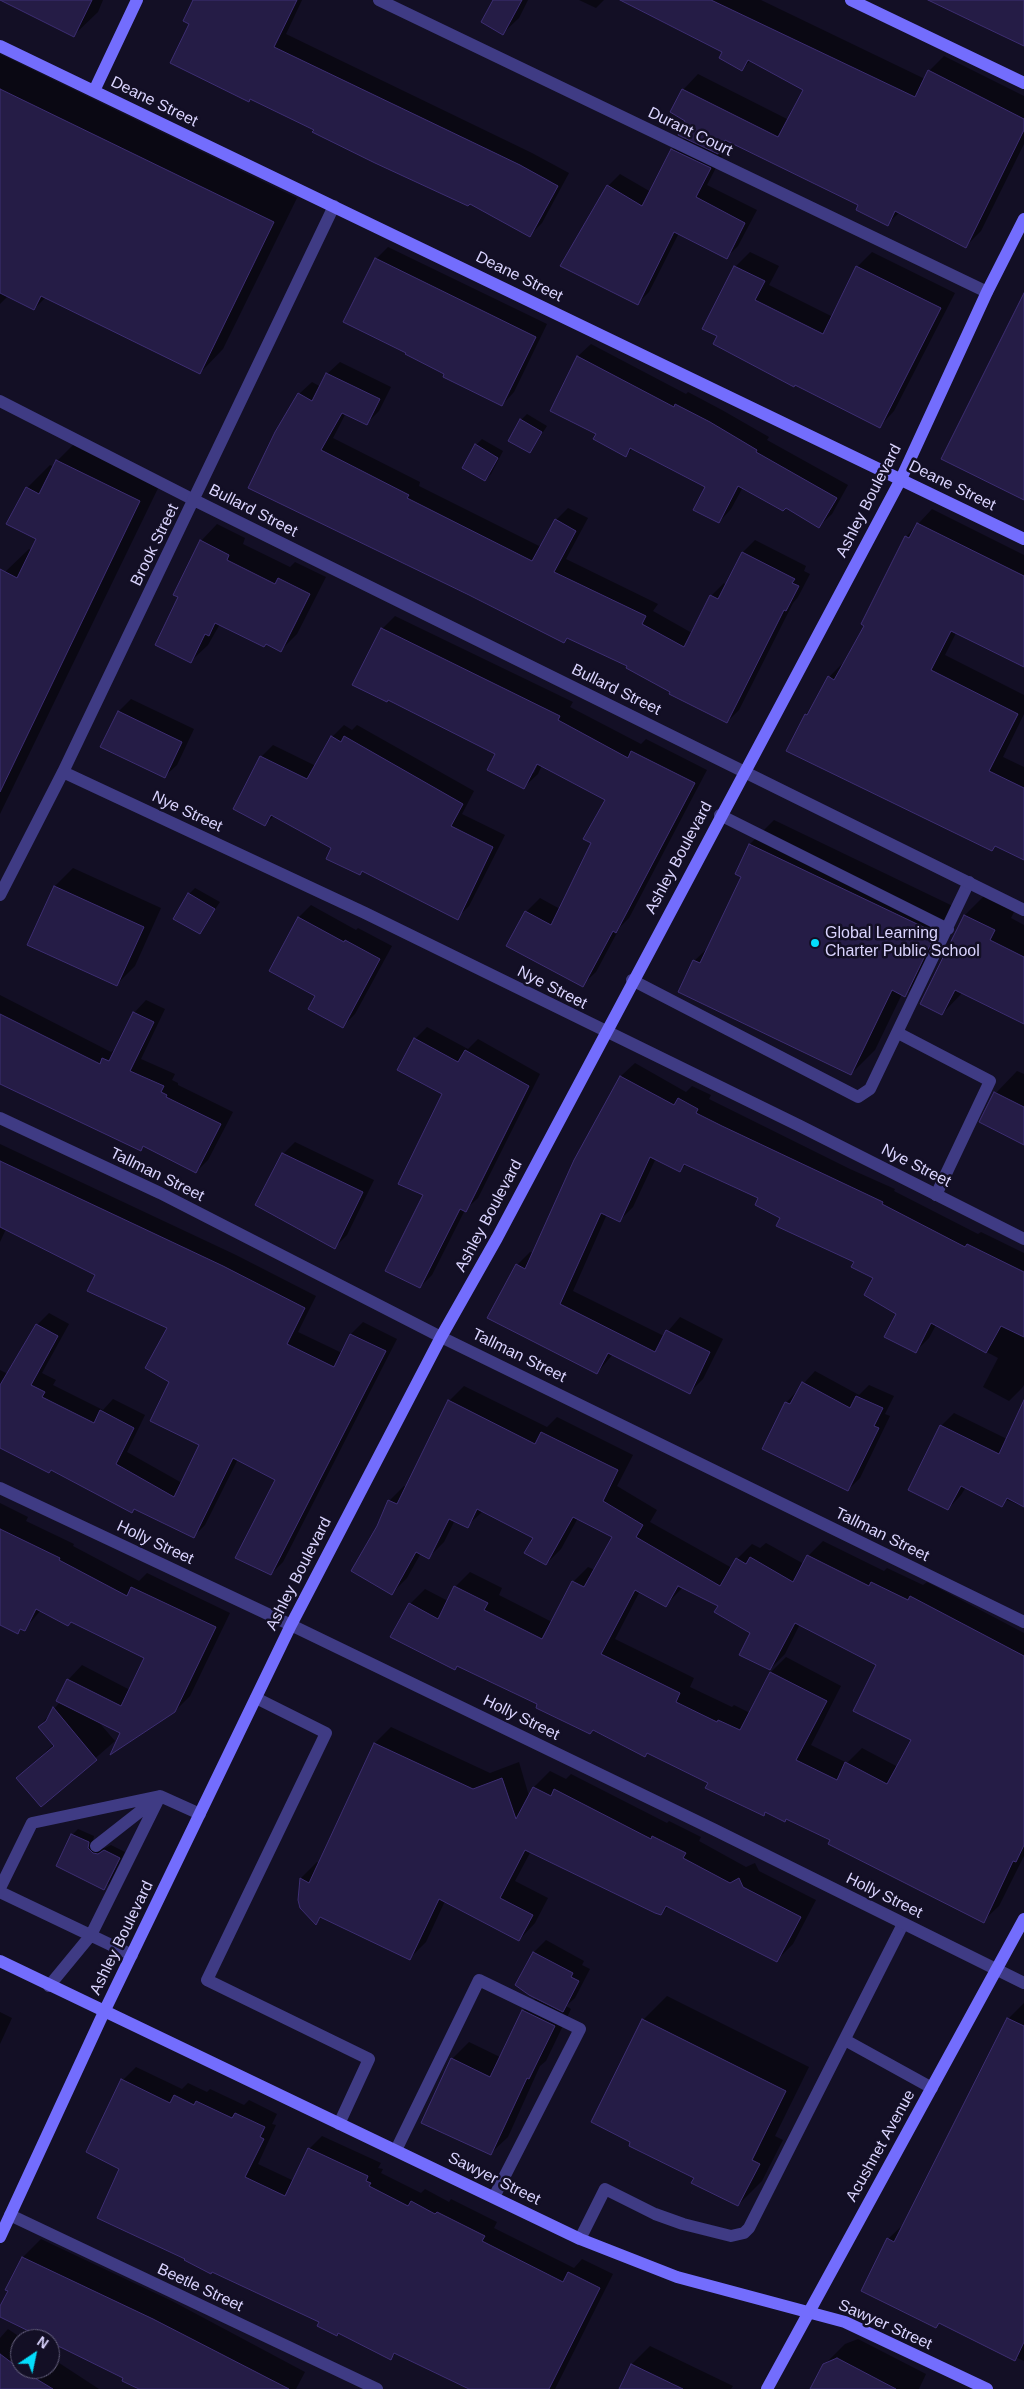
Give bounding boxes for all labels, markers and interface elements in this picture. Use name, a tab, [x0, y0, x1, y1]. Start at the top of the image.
street label: Deane Street	[107, 73, 201, 131]
street label: Durant Court	[645, 103, 735, 161]
street label: Deane Street	[472, 248, 566, 306]
street label: Ashley Boulevard	[832, 441, 906, 561]
street label: Deane Street	[905, 457, 999, 515]
street label: Bullard Street	[205, 480, 301, 542]
street label: Brook Street	[127, 501, 183, 589]
street label: Bullard Street	[568, 660, 664, 720]
street label: Nye Street	[149, 787, 225, 837]
street label: Ashley Boulevard	[641, 799, 717, 917]
place label: Global Learning Charter Public School	[825, 924, 980, 962]
marker: Global Learning Charter Public School	[809, 937, 821, 949]
street label: Nye Street	[514, 962, 590, 1014]
street label: Nye Street	[878, 1140, 954, 1192]
street label: Tallman Street	[107, 1144, 207, 1206]
street label: Ashley Boulevard	[451, 1157, 527, 1275]
street label: Tallman Street	[469, 1325, 569, 1387]
street label: Tallman Street	[832, 1504, 932, 1566]
street label: Ashley Boulevard	[262, 1514, 336, 1634]
street label: Holly Street	[113, 1517, 197, 1569]
street label: Holly Street	[480, 1691, 562, 1745]
street label: Holly Street	[843, 1869, 925, 1923]
street label: Ashley Boulevard	[86, 1878, 158, 1998]
street label: Acushnet Avenue	[842, 2087, 920, 2205]
street label: Sawyer Street	[445, 2148, 543, 2210]
street label: Beetle Street	[154, 2260, 246, 2316]
street label: Sawyer Street	[835, 2296, 935, 2354]
north arrow	[10, 2329, 60, 2379]
text: N	[34, 2333, 51, 2352]

